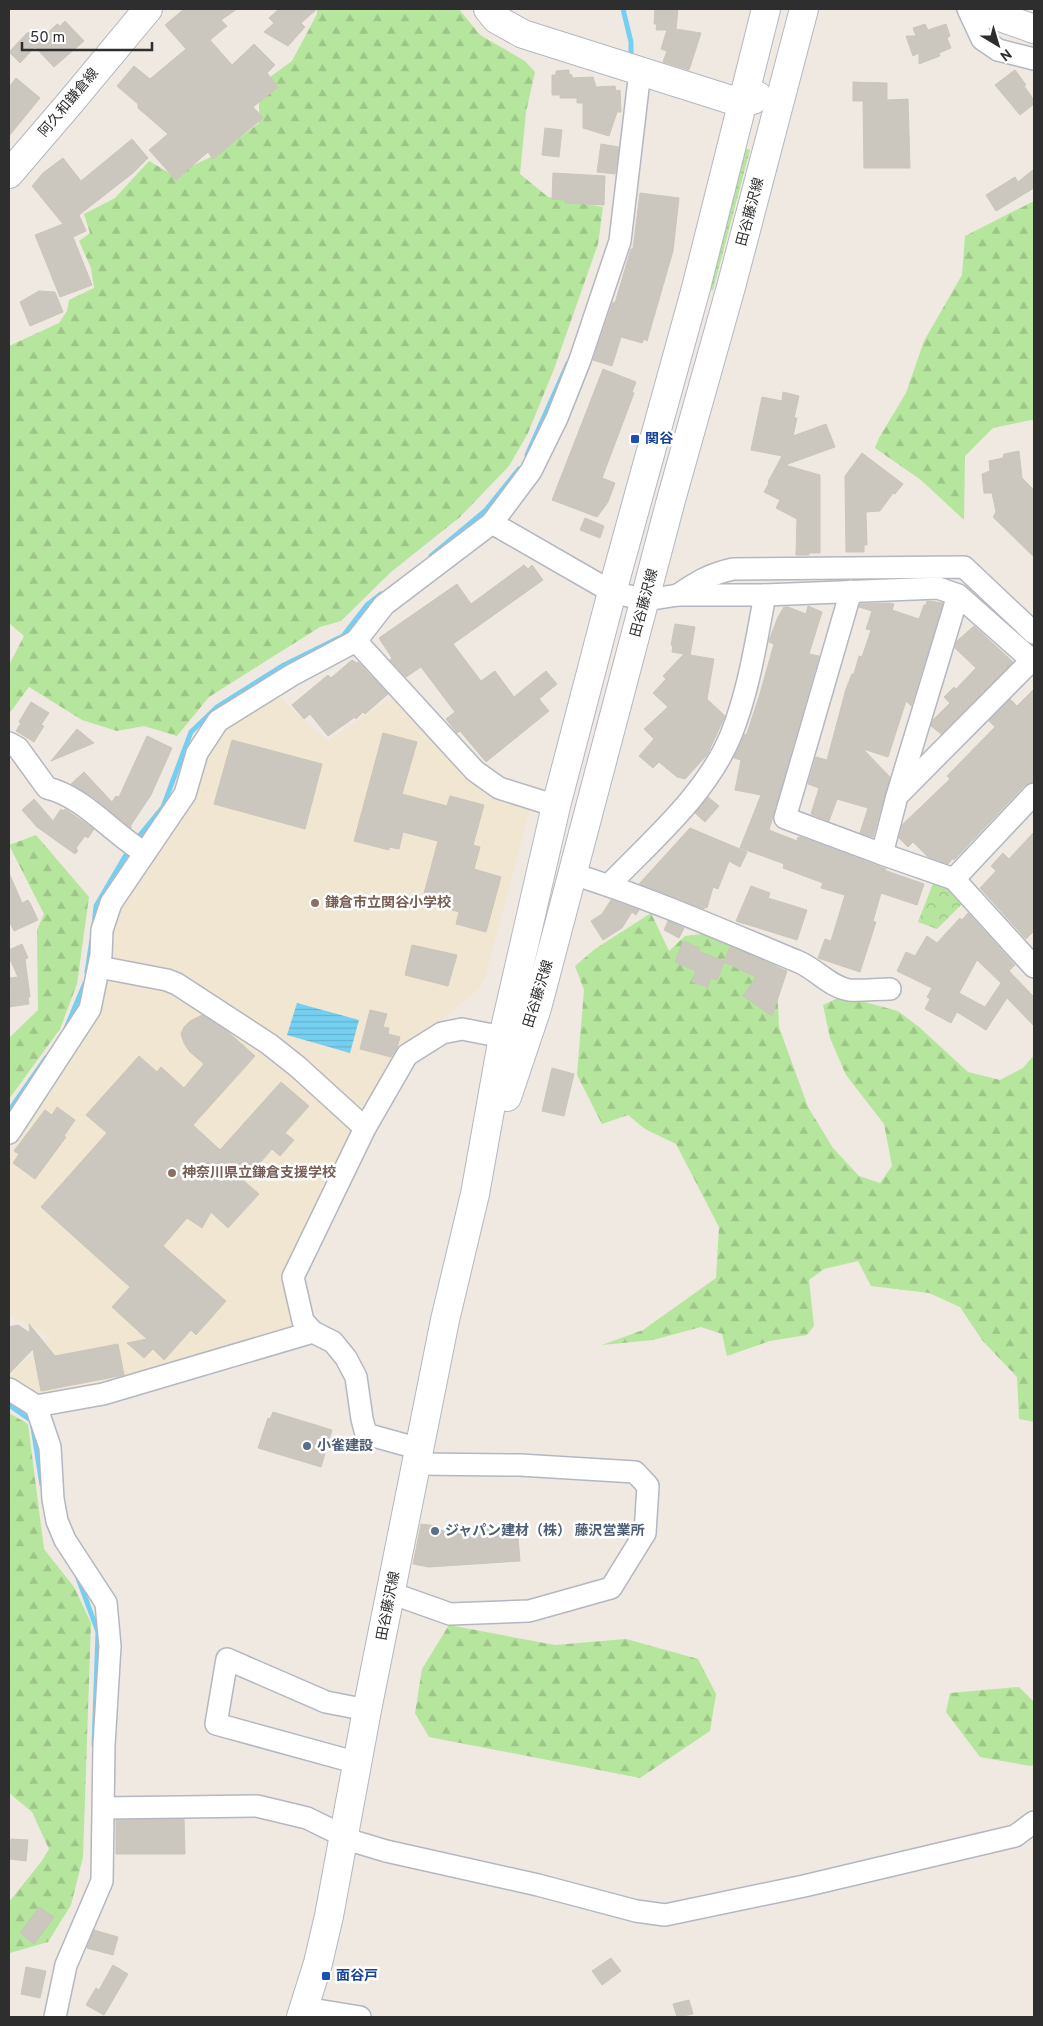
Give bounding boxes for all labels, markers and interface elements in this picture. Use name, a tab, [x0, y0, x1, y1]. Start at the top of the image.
scale bar	[22, 20, 152, 52]
north arrow	[973, 20, 1023, 70]
text: 50 m	[30, 29, 65, 48]
text: N	[996, 44, 1014, 64]
street label: 阿久和鎌倉線	[35, 65, 103, 141]
street label: 田谷藤沢線	[734, 176, 768, 248]
place label: 関谷	[645, 431, 674, 448]
marker: 関谷	[629, 433, 641, 445]
street label: 田谷藤沢線	[628, 567, 662, 639]
place label: 鎌倉市立関谷小学校	[325, 895, 451, 912]
marker: 鎌倉市立関谷小学校	[309, 897, 321, 909]
street label: 田谷藤沢線	[521, 958, 557, 1030]
place label: 神奈川県立鎌倉支援学校	[182, 1164, 336, 1182]
marker: 神奈川県立鎌倉支援学校	[166, 1167, 178, 1179]
place label: 小雀建設	[317, 1438, 373, 1455]
marker: 小雀建設	[301, 1440, 313, 1452]
place label: ジャパン建材（株） 藤沢営業所	[445, 1522, 645, 1540]
marker: ジャパン建材（株） 藤沢営業所	[429, 1525, 441, 1537]
street label: 田谷藤沢線	[374, 1570, 404, 1642]
place label: 面谷戸	[336, 1968, 378, 1985]
marker: 面谷戸	[320, 1970, 332, 1982]

